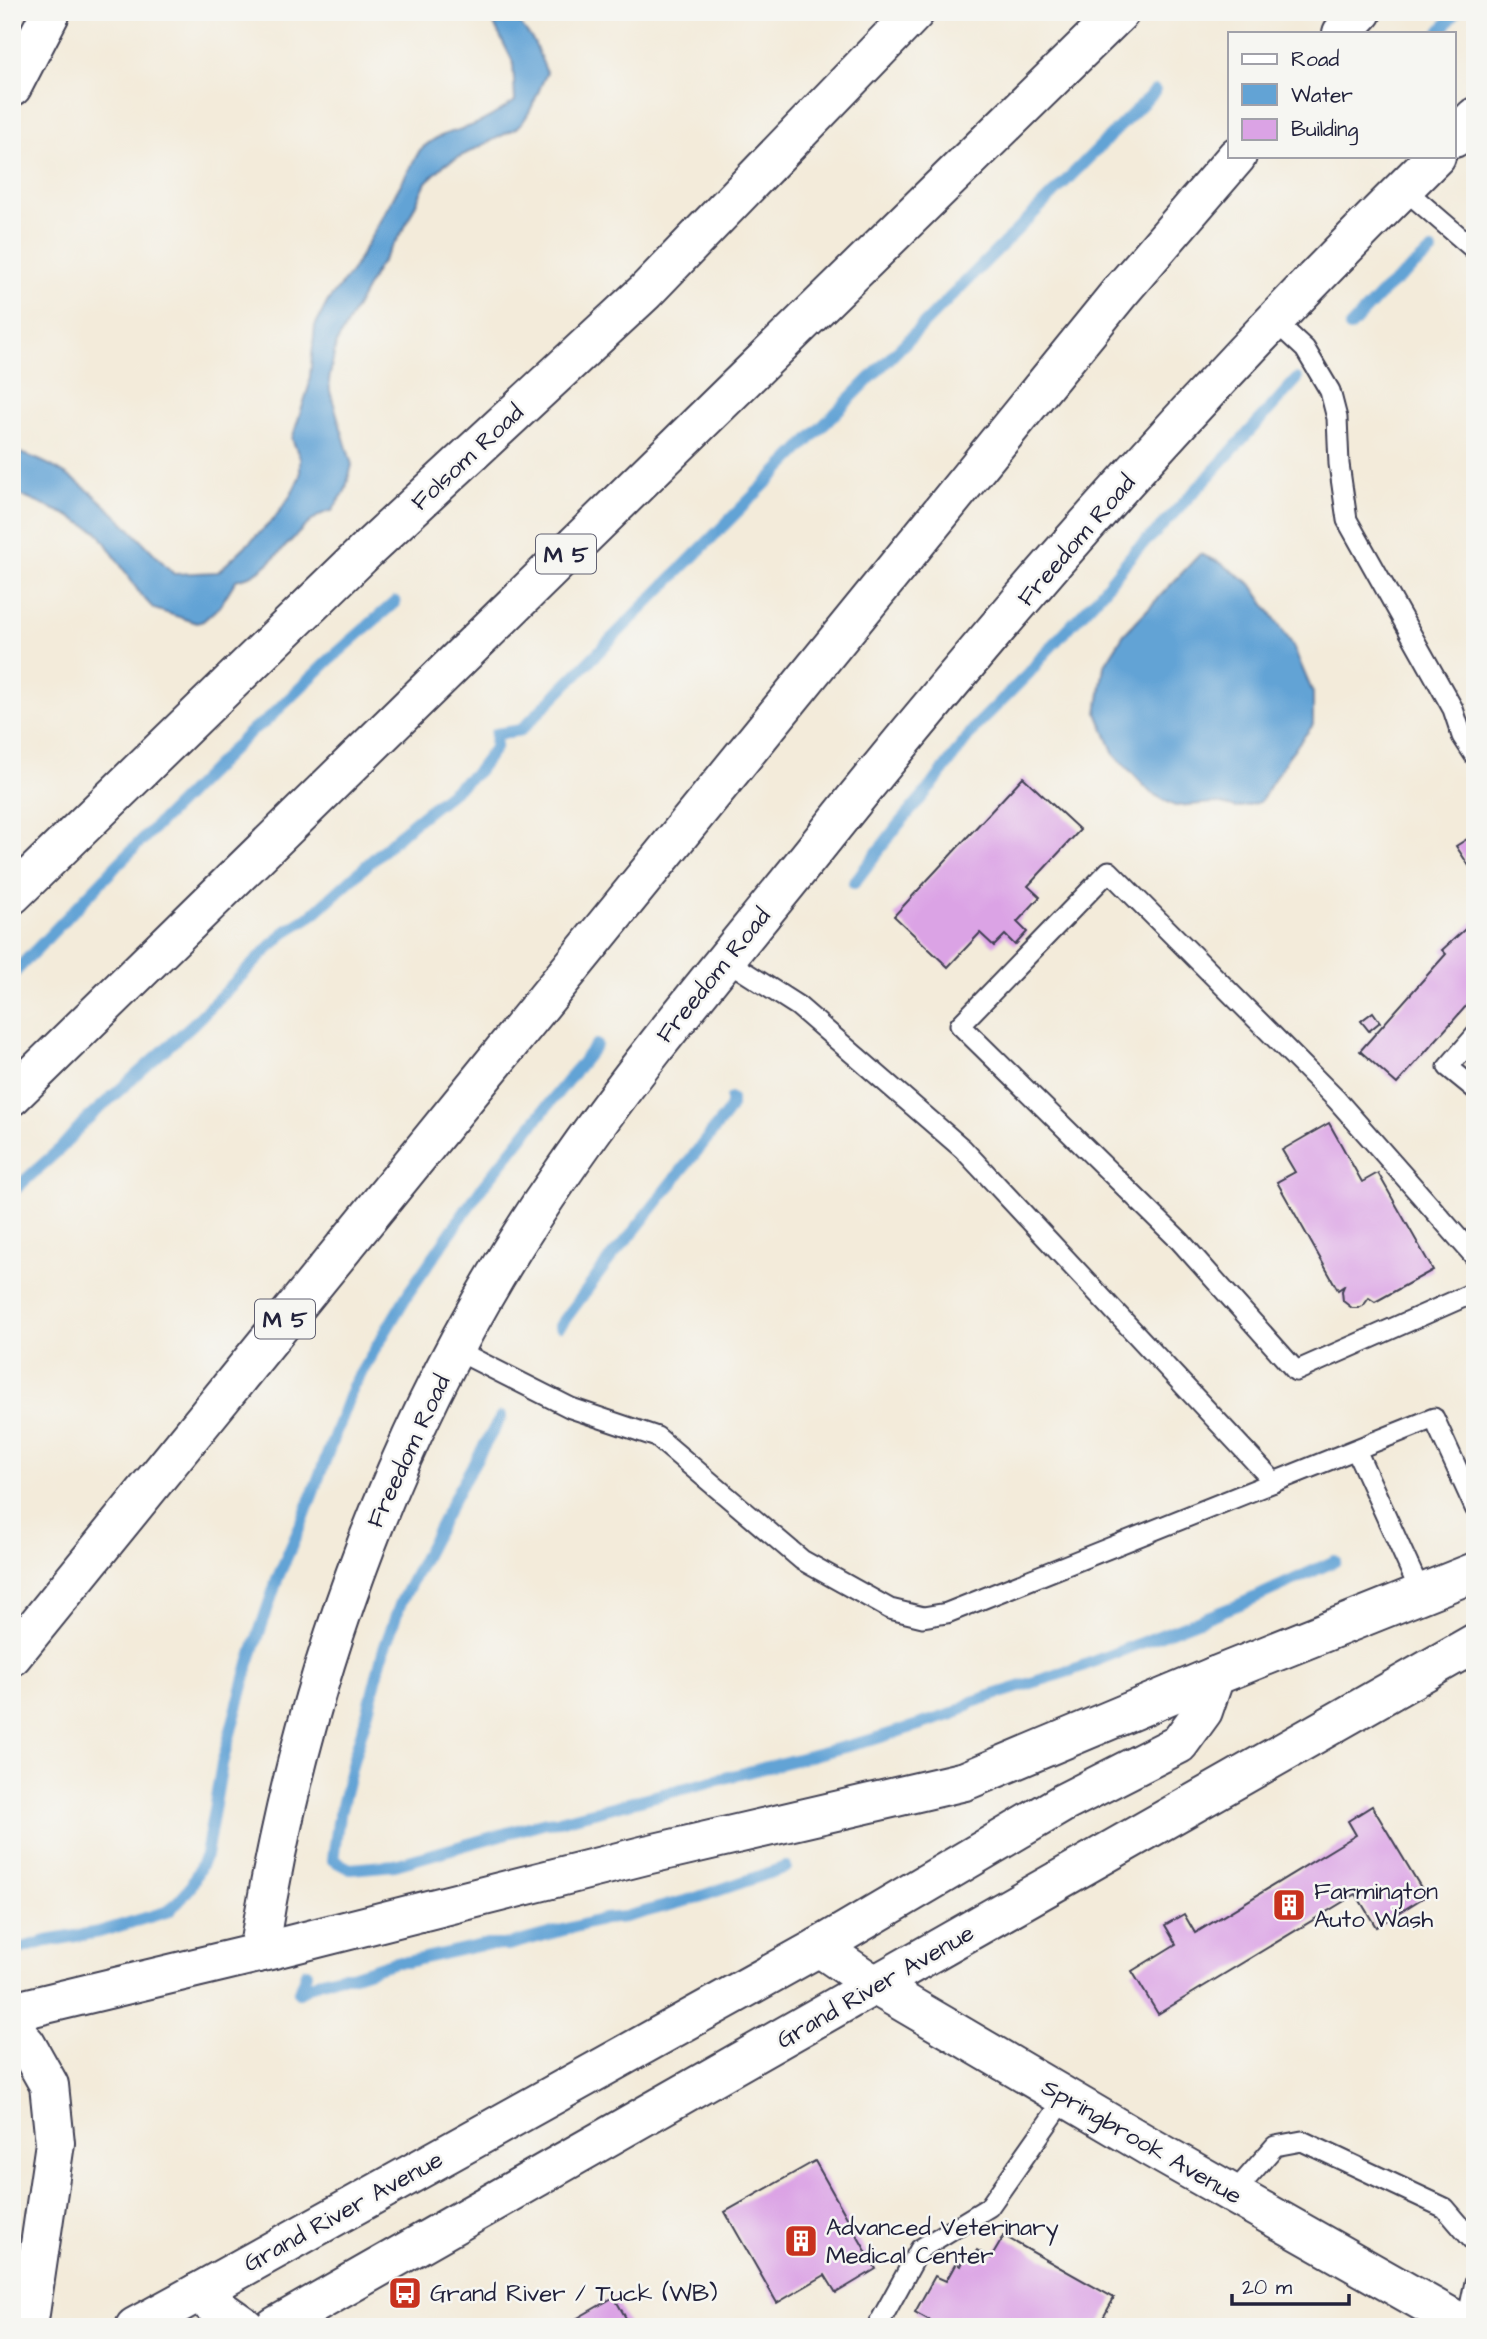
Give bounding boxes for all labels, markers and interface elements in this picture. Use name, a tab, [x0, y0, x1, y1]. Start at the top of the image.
legend	[1228, 32, 1456, 158]
text: Road	[1291, 45, 1339, 74]
text: Water	[1291, 81, 1353, 110]
text: Building	[1291, 115, 1359, 146]
street label: Folsom Road	[404, 397, 532, 519]
street label: Freedom Road	[1010, 467, 1144, 614]
road number: M 5	[536, 534, 596, 574]
street label: Freedom Road	[649, 901, 779, 1050]
road number: M 5	[255, 1300, 315, 1338]
street label: Freedom Road	[359, 1369, 459, 1533]
place label: Farmington Auto Wash	[1314, 1875, 1438, 1937]
building icon: Farmington Auto Wash	[1270, 1886, 1308, 1924]
street label: Grand River Avenue	[770, 1916, 981, 2057]
street label: Springbrook Avenue	[1035, 2071, 1248, 2214]
street label: Grand River Avenue	[238, 2143, 449, 2281]
place label: Advanced Veterinary Medical Center	[826, 2211, 1059, 2273]
building icon: Advanced Veterinary Medical Center	[782, 2222, 820, 2260]
scale bar	[1232, 2262, 1349, 2306]
text: 20 m	[1242, 2273, 1293, 2302]
bus stop icon: Grand River / Tuck (WB)	[386, 2274, 424, 2312]
place label: Grand River / Tuck (WB)	[430, 2277, 717, 2311]

